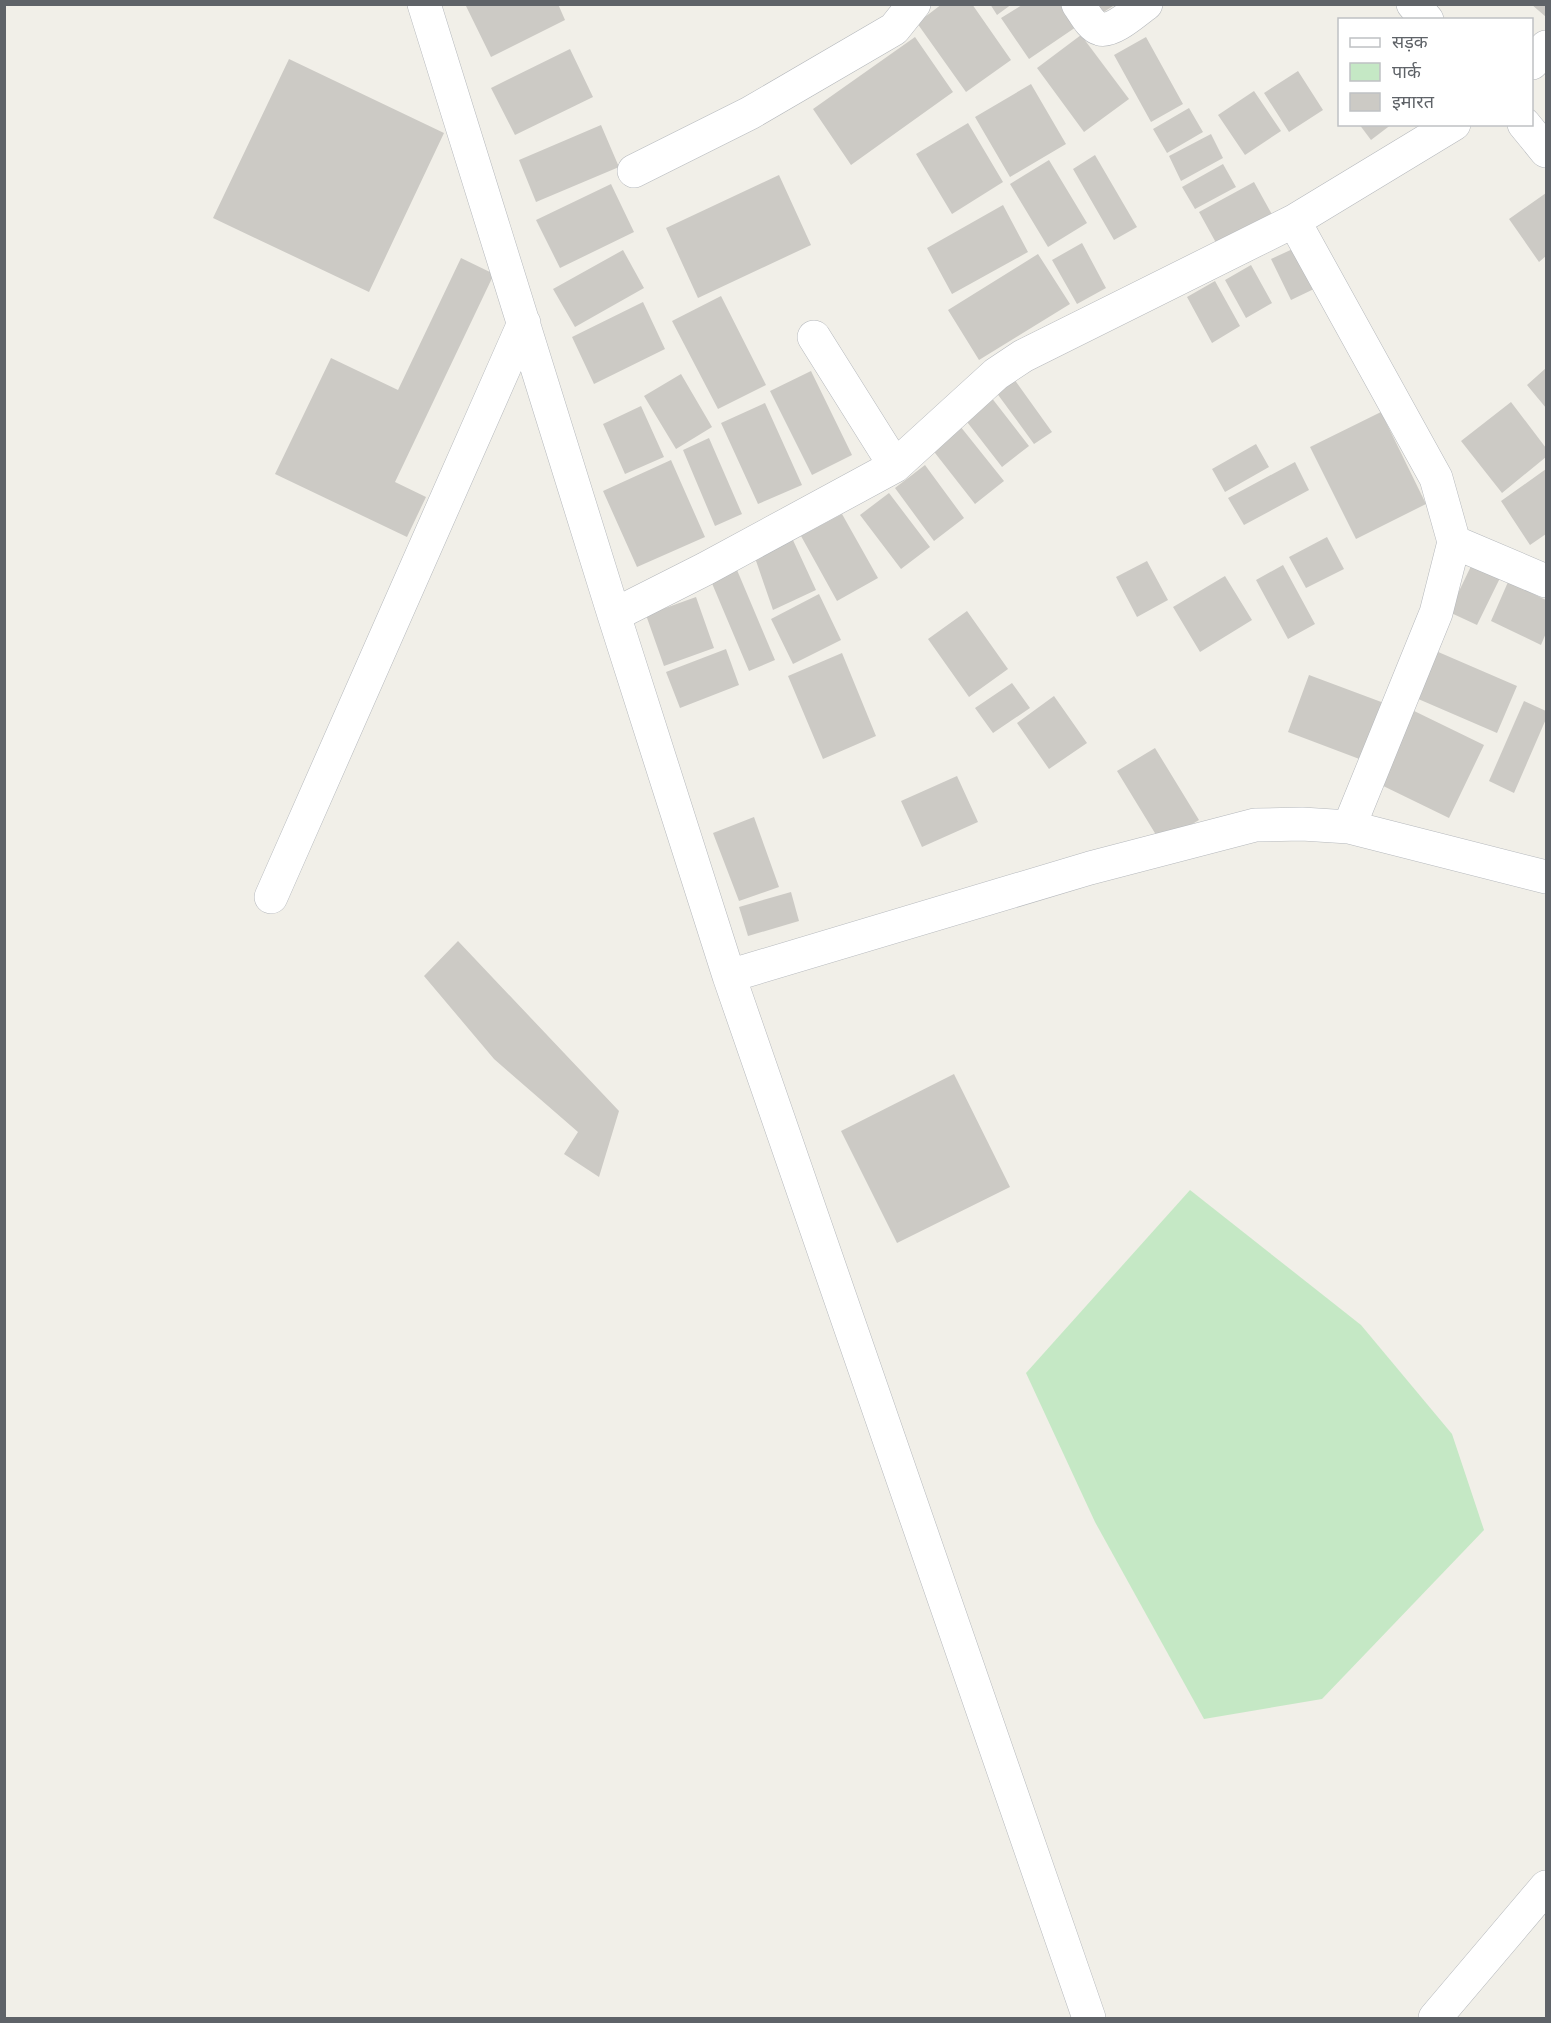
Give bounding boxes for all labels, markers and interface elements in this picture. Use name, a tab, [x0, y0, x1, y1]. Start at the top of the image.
legend	[1338, 18, 1533, 126]
text: सड़क	[1392, 31, 1429, 53]
text: पार्क	[1392, 61, 1422, 83]
text: इमारत	[1392, 91, 1435, 113]

